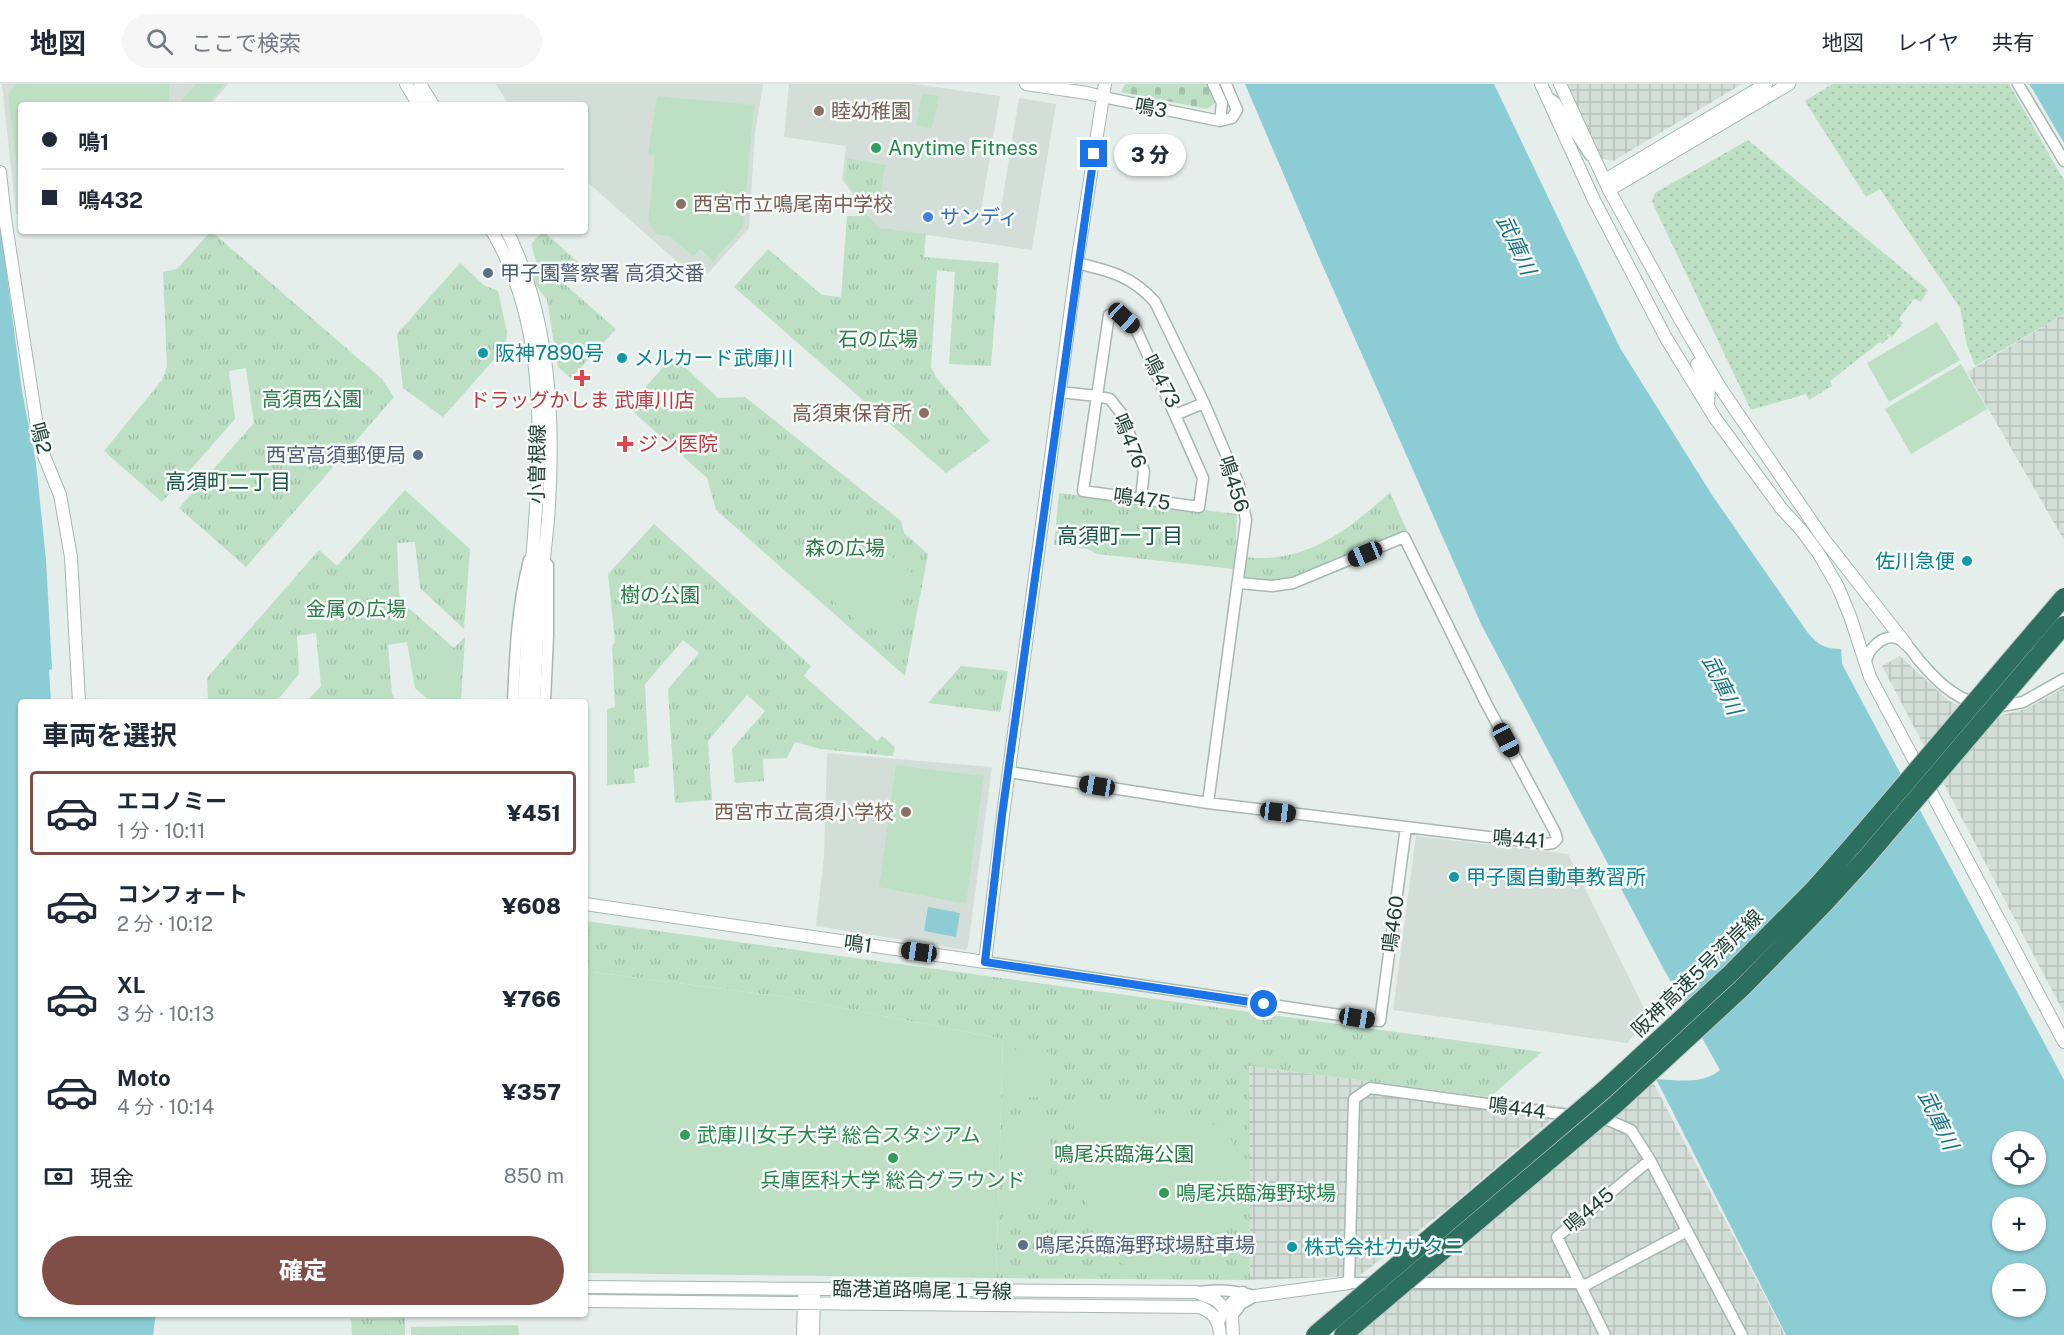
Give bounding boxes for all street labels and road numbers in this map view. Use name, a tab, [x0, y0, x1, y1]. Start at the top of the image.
street label: 鳴3	[1133, 93, 1169, 123]
street label: 鳴473	[1138, 350, 1186, 412]
street label: 鳴476	[1108, 410, 1152, 472]
street label: 鳴2	[25, 420, 57, 456]
street label: 小曽根線	[524, 424, 550, 504]
street label: 鳴456	[1214, 453, 1254, 515]
street label: 鳴475	[1112, 483, 1172, 515]
street label: 鳴441	[1492, 825, 1546, 853]
street label: 鳴460	[1377, 894, 1409, 954]
street label: 阪神高速5号湾岸線	[1627, 904, 1767, 1042]
street label: 鳴1	[842, 930, 874, 958]
street label: 鳴444	[1487, 1092, 1547, 1124]
street label: 鳴445	[1559, 1182, 1619, 1238]
street label: 臨港道路鳴尾１号線	[832, 1276, 1012, 1304]

